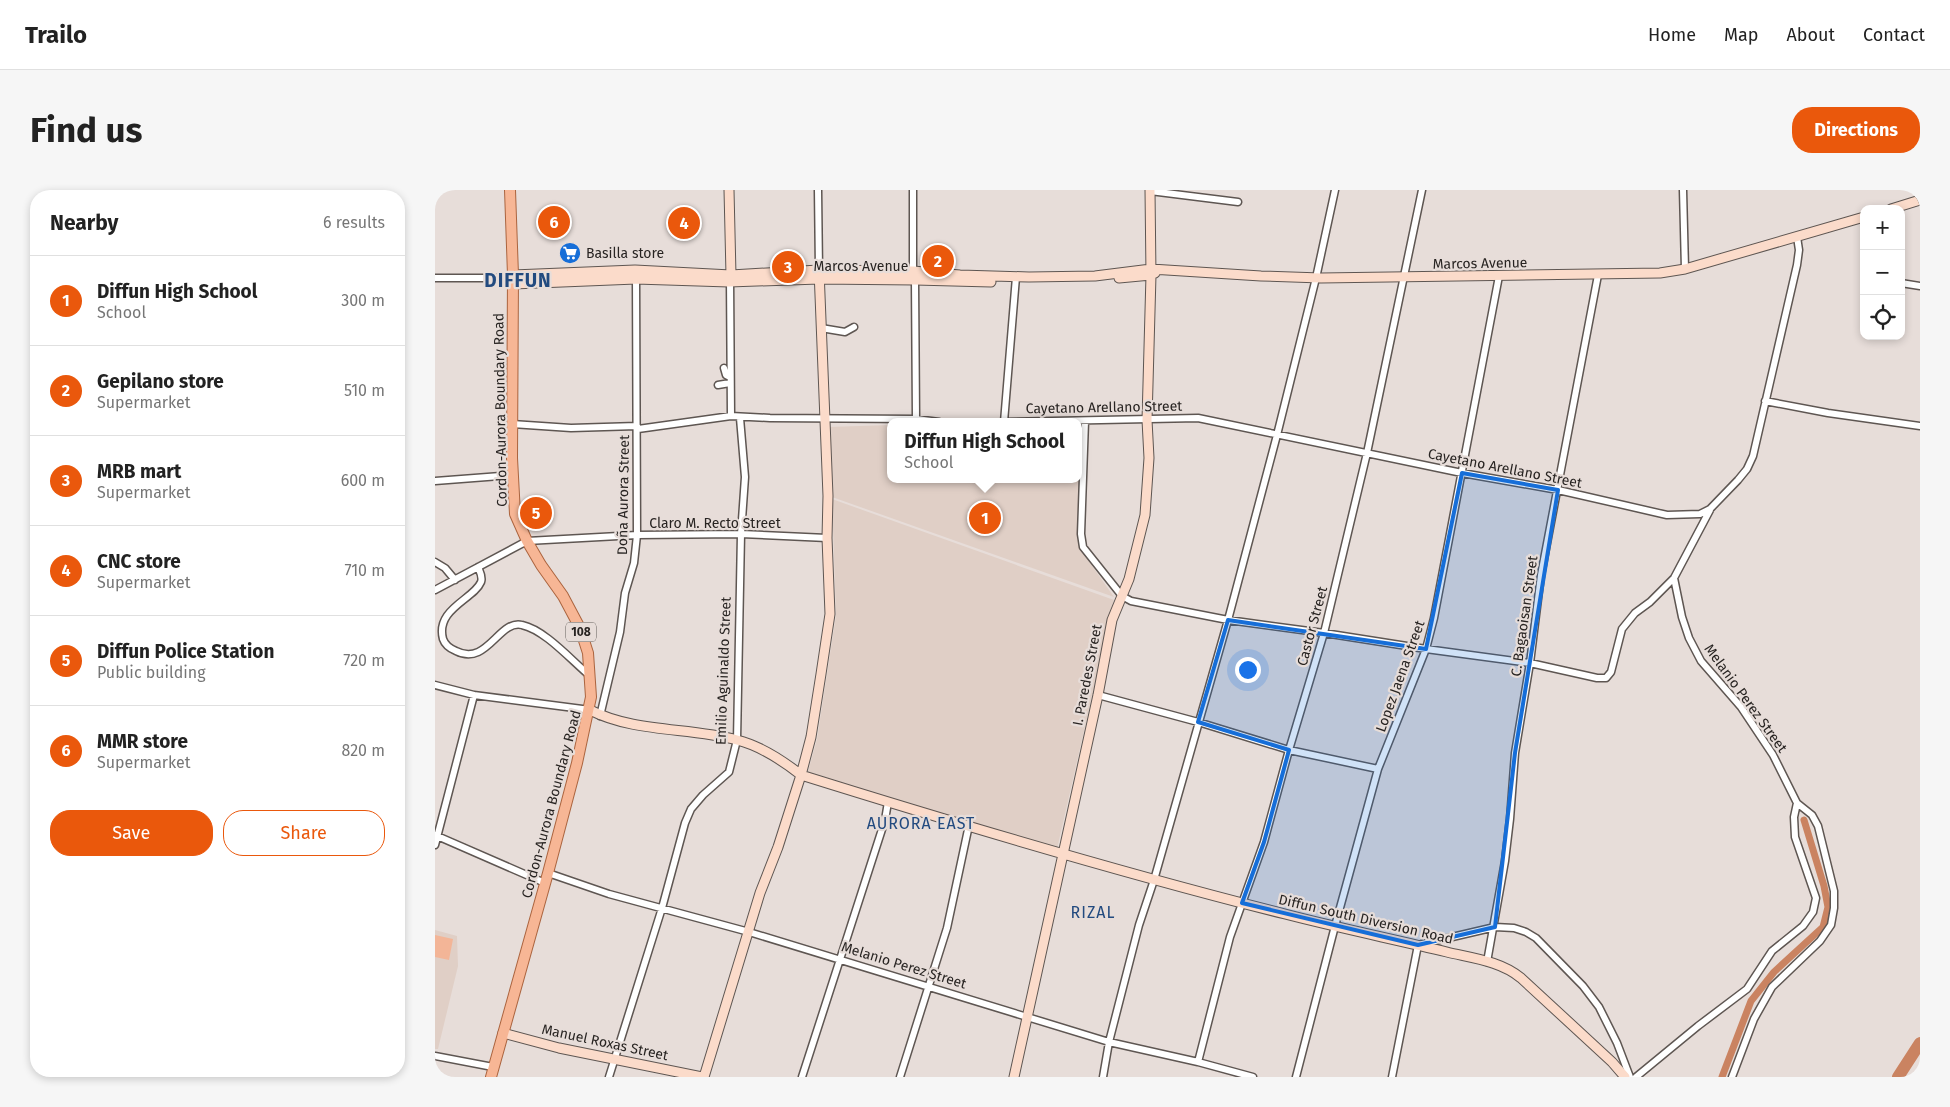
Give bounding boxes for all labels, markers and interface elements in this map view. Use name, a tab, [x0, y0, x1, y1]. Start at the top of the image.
text: Trailo	[25, 21, 87, 49]
text: Home	[1648, 24, 1696, 46]
text: Map	[1724, 24, 1758, 46]
text: About	[1786, 24, 1835, 46]
text: Contact	[1863, 24, 1925, 46]
button: Directions	[1792, 107, 1920, 153]
text: Find us	[30, 109, 142, 151]
pin: 6	[538, 203, 570, 241]
pin: 4	[668, 204, 700, 242]
map controls	[1860, 205, 1905, 340]
button: +	[1860, 205, 1905, 250]
text: Nearby	[50, 210, 118, 236]
text: 6 results	[323, 213, 385, 232]
supermarket icon: Basilla store	[558, 241, 582, 265]
pin: 2	[922, 242, 954, 280]
place label: Basilla store	[586, 245, 664, 262]
pin: 3	[772, 248, 804, 286]
button: −	[1860, 250, 1905, 295]
street label: Marcos Avenue	[1432, 254, 1528, 273]
street label: Marcos Avenue	[814, 258, 908, 275]
district label: DIFFUN	[484, 269, 552, 292]
text: Diffun High School	[97, 280, 257, 303]
text: 1	[62, 291, 70, 310]
text: 300 m	[341, 291, 385, 310]
button: locate	[1860, 295, 1905, 340]
text: School	[97, 303, 146, 322]
street label: Cordon-Aurora Boundary Road	[490, 313, 511, 507]
text: Gepilano store	[97, 370, 224, 393]
text: 2	[62, 381, 70, 400]
text: 510 m	[344, 381, 385, 400]
text: Supermarket	[97, 393, 191, 412]
street label: Cayetano Arellano Street	[1026, 398, 1183, 417]
popup	[887, 418, 1082, 483]
text: Diffun High School	[904, 430, 1065, 453]
street label: Doña Aurora Street	[614, 434, 633, 555]
street label: Cayetano Arellano Street	[1426, 445, 1584, 492]
text: School	[904, 453, 953, 472]
text: MRB mart	[97, 460, 181, 483]
text: 3	[62, 471, 70, 490]
text: 600 m	[341, 471, 385, 490]
text: Supermarket	[97, 483, 191, 502]
pin: 5	[520, 494, 552, 532]
pin: 1	[969, 499, 1001, 537]
street label: Claro M. Recto Street	[649, 515, 782, 532]
text: CNC store	[97, 550, 181, 573]
street label: C. Bagaoisan Street	[1508, 554, 1542, 677]
text: 4	[61, 561, 71, 580]
text: 710 m	[344, 561, 385, 580]
text: Supermarket	[97, 573, 191, 592]
street label: Castor Street	[1294, 584, 1332, 668]
street label: Emilio Aguinaldo Street	[712, 596, 735, 745]
street label: Lopez Jaena Street	[1372, 617, 1429, 734]
road number: 108	[566, 622, 596, 642]
street label: I. Paredes Street	[1069, 622, 1106, 727]
text: Diffun Police Station	[97, 640, 274, 663]
street label: Melanio Perez Street	[1701, 641, 1791, 757]
text: 5	[62, 651, 70, 670]
text: 720 m	[343, 651, 385, 670]
your location	[1235, 657, 1261, 683]
text: Public building	[97, 663, 205, 682]
street label: Cordon-Aurora Boundary Road	[518, 708, 585, 900]
text: MMR store	[97, 730, 188, 753]
text: 6	[61, 741, 71, 760]
text: 820 m	[342, 741, 385, 760]
text: Supermarket	[97, 753, 191, 772]
button: Save	[50, 810, 213, 856]
button: Share	[223, 810, 385, 856]
district label: AURORA EAST	[867, 814, 975, 833]
street label: Diffun South Diversion Road	[1277, 891, 1455, 948]
district label: RIZAL	[1071, 903, 1115, 922]
street label: Melanio Perez Street	[839, 938, 969, 993]
street label: Manuel Roxas Street	[540, 1021, 671, 1064]

